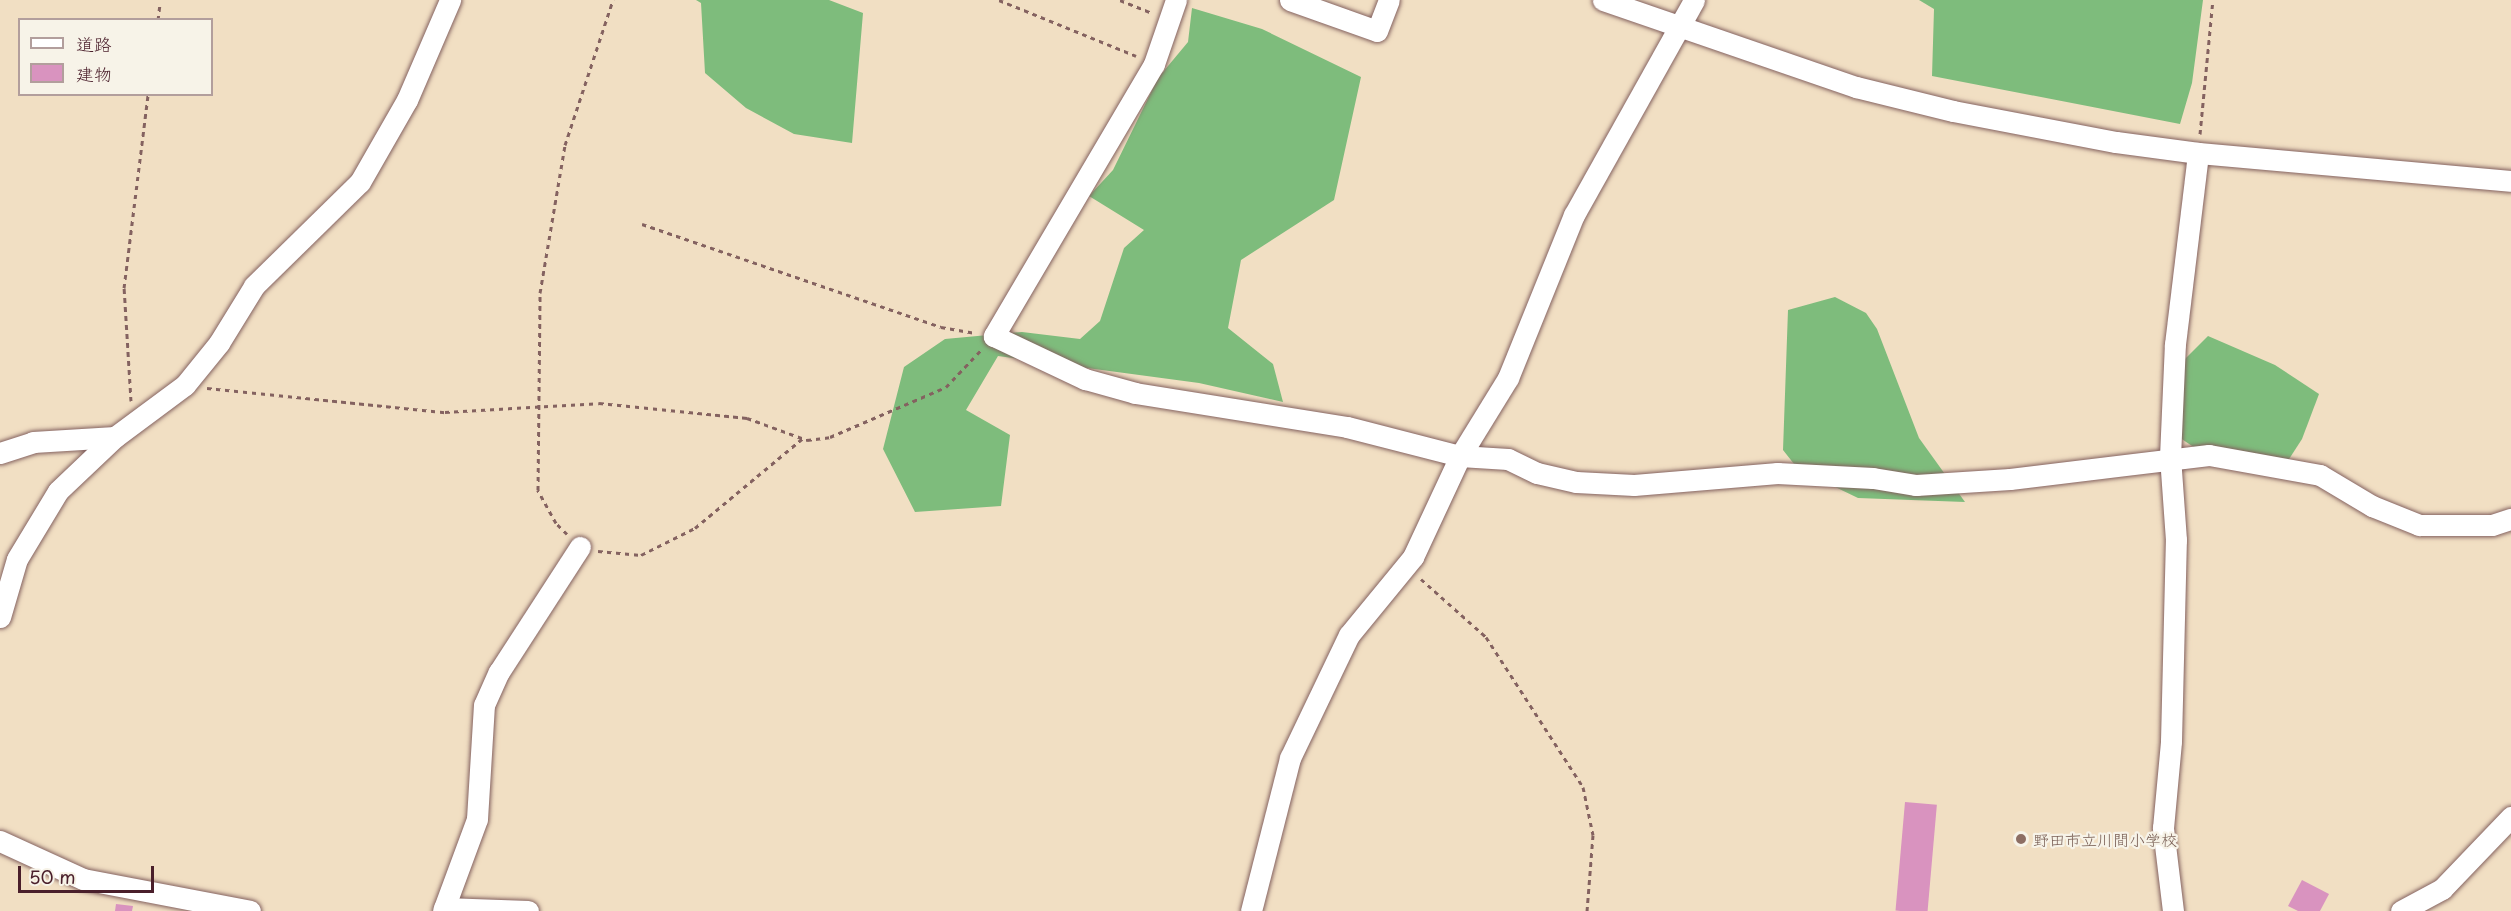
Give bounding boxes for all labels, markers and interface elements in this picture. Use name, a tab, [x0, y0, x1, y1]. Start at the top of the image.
legend	[18, 18, 213, 96]
text: 道路	[76, 30, 112, 57]
text: 建物	[76, 60, 112, 87]
place label: 野田市立川間小学校	[2033, 829, 2177, 849]
marker: 野田市立川間小学校	[2014, 832, 2028, 846]
scale bar	[21, 854, 158, 892]
text: 50 m	[29, 863, 76, 890]

